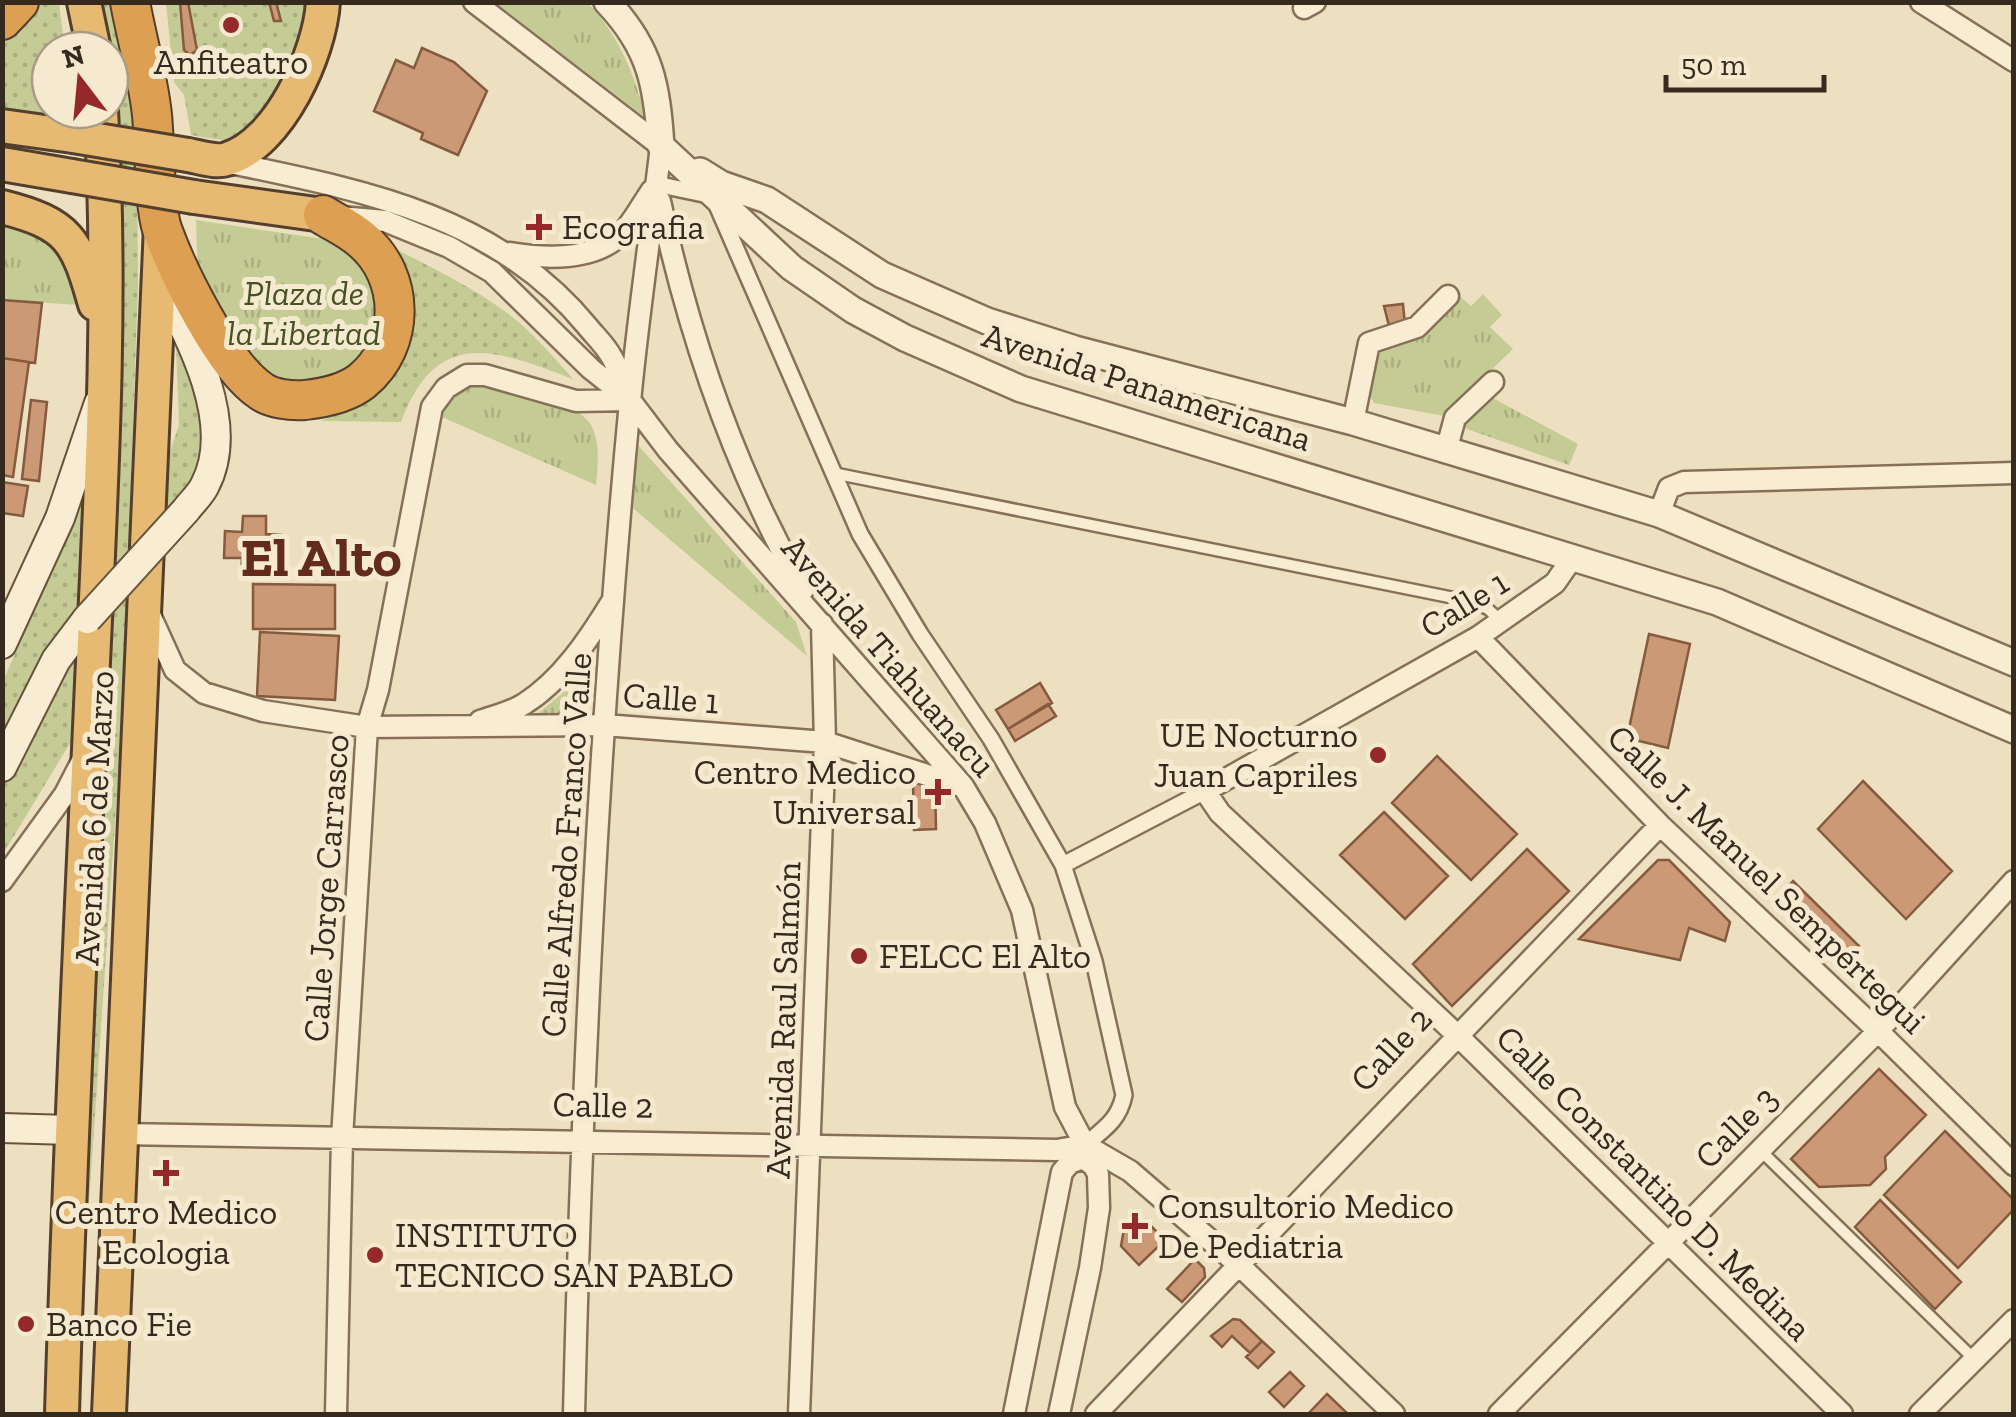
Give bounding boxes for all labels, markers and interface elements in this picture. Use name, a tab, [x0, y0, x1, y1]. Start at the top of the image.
marker: Anfiteatro	[220, 14, 242, 36]
north arrow	[30, 30, 130, 130]
scale bar	[1666, 30, 1824, 92]
text: N	[58, 38, 88, 75]
place label: Anfiteatro	[154, 41, 308, 83]
text: 50 m	[1681, 47, 1746, 83]
place label: Ecografia	[562, 206, 704, 248]
marker: Ecografia	[526, 214, 552, 240]
park label: Plaza de la Libertad	[227, 272, 381, 354]
street label: Avenida Panamericana	[977, 314, 1317, 460]
district label: El Alto	[240, 524, 402, 590]
street label: Avenida Tiahuanacu	[773, 527, 1005, 785]
street label: Calle 1	[1412, 561, 1516, 647]
street label: Calle Alfredo Franco Valle	[532, 651, 600, 1039]
street label: Avenida 6 de Marzo	[65, 670, 123, 966]
street label: Calle 1	[622, 674, 720, 722]
place label: UE Nocturno Juan Capriles	[1154, 714, 1358, 796]
street label: Calle J. Manuel Sempértegui	[1599, 716, 1935, 1042]
street label: Calle Jorge Carrasco	[294, 733, 358, 1043]
marker: UE Nocturno Juan Capriles	[1367, 744, 1389, 766]
place label: Centro Medico Universal	[694, 751, 916, 833]
marker: Centro Medico Universal	[925, 779, 951, 805]
street label: Avenida Raul Salmón	[756, 861, 810, 1179]
place label: FELCC El Alto	[879, 935, 1091, 977]
marker: FELCC El Alto	[848, 945, 870, 967]
street label: Calle 2	[1341, 998, 1441, 1100]
street label: Calle Constantino D. Medina	[1488, 1017, 1820, 1349]
street label: Calle 3	[1686, 1077, 1786, 1177]
street label: Calle 2	[552, 1083, 654, 1127]
marker: Centro Medico Ecologia	[153, 1160, 179, 1186]
place label: Consultorio Medico De Pediatria	[1158, 1185, 1454, 1267]
place label: Centro Medico Ecologia	[55, 1191, 277, 1273]
marker: Consultorio Medico De Pediatria	[1122, 1213, 1148, 1239]
place label: INSTITUTO TECNICO SAN PABLO	[395, 1214, 734, 1296]
marker: INSTITUTO TECNICO SAN PABLO	[364, 1244, 386, 1266]
place label: Banco Fie	[46, 1303, 192, 1345]
marker: Banco Fie	[15, 1313, 37, 1335]

